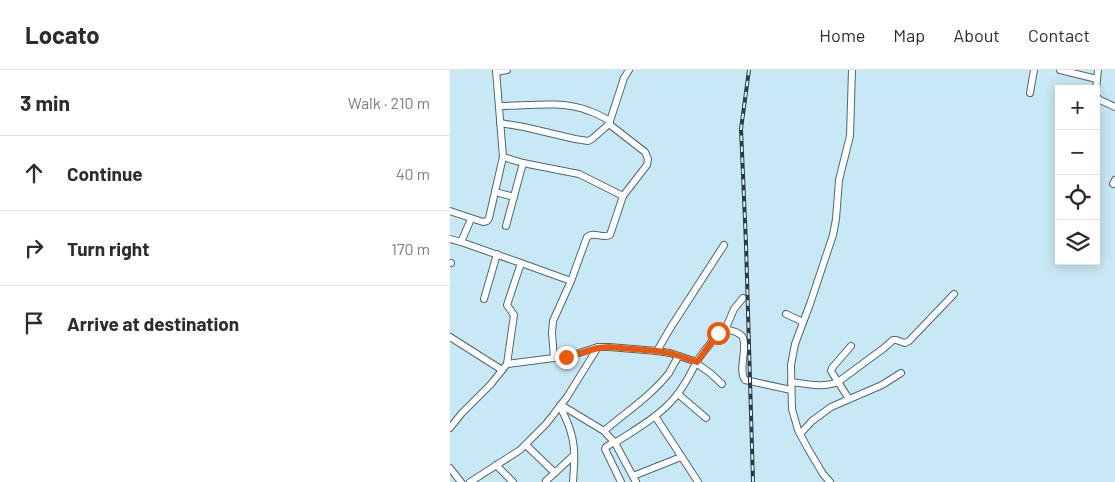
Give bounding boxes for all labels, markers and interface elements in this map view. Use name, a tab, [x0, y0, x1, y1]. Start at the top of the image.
text: Locato	[25, 20, 100, 49]
text: Home	[819, 24, 865, 46]
text: Map	[893, 24, 925, 46]
text: About	[953, 24, 1000, 46]
text: Contact	[1028, 24, 1090, 46]
map controls	[1055, 85, 1100, 265]
button: +	[1055, 85, 1100, 130]
text: 3 min	[20, 90, 70, 115]
text: Walk · 210 m	[348, 93, 430, 112]
button: −	[1055, 130, 1100, 175]
icon: ahead	[20, 159, 48, 187]
text: Continue	[67, 162, 143, 185]
text: 40 m	[396, 164, 430, 183]
button: locate	[1055, 175, 1100, 220]
button: layers	[1055, 220, 1100, 265]
icon: right	[20, 234, 48, 262]
text: Turn right	[67, 237, 149, 260]
text: 170 m	[391, 239, 430, 258]
icon: arrive	[20, 309, 48, 337]
text: Arrive at destination	[67, 312, 239, 335]
route start	[707, 322, 730, 345]
route end	[555, 346, 578, 369]

